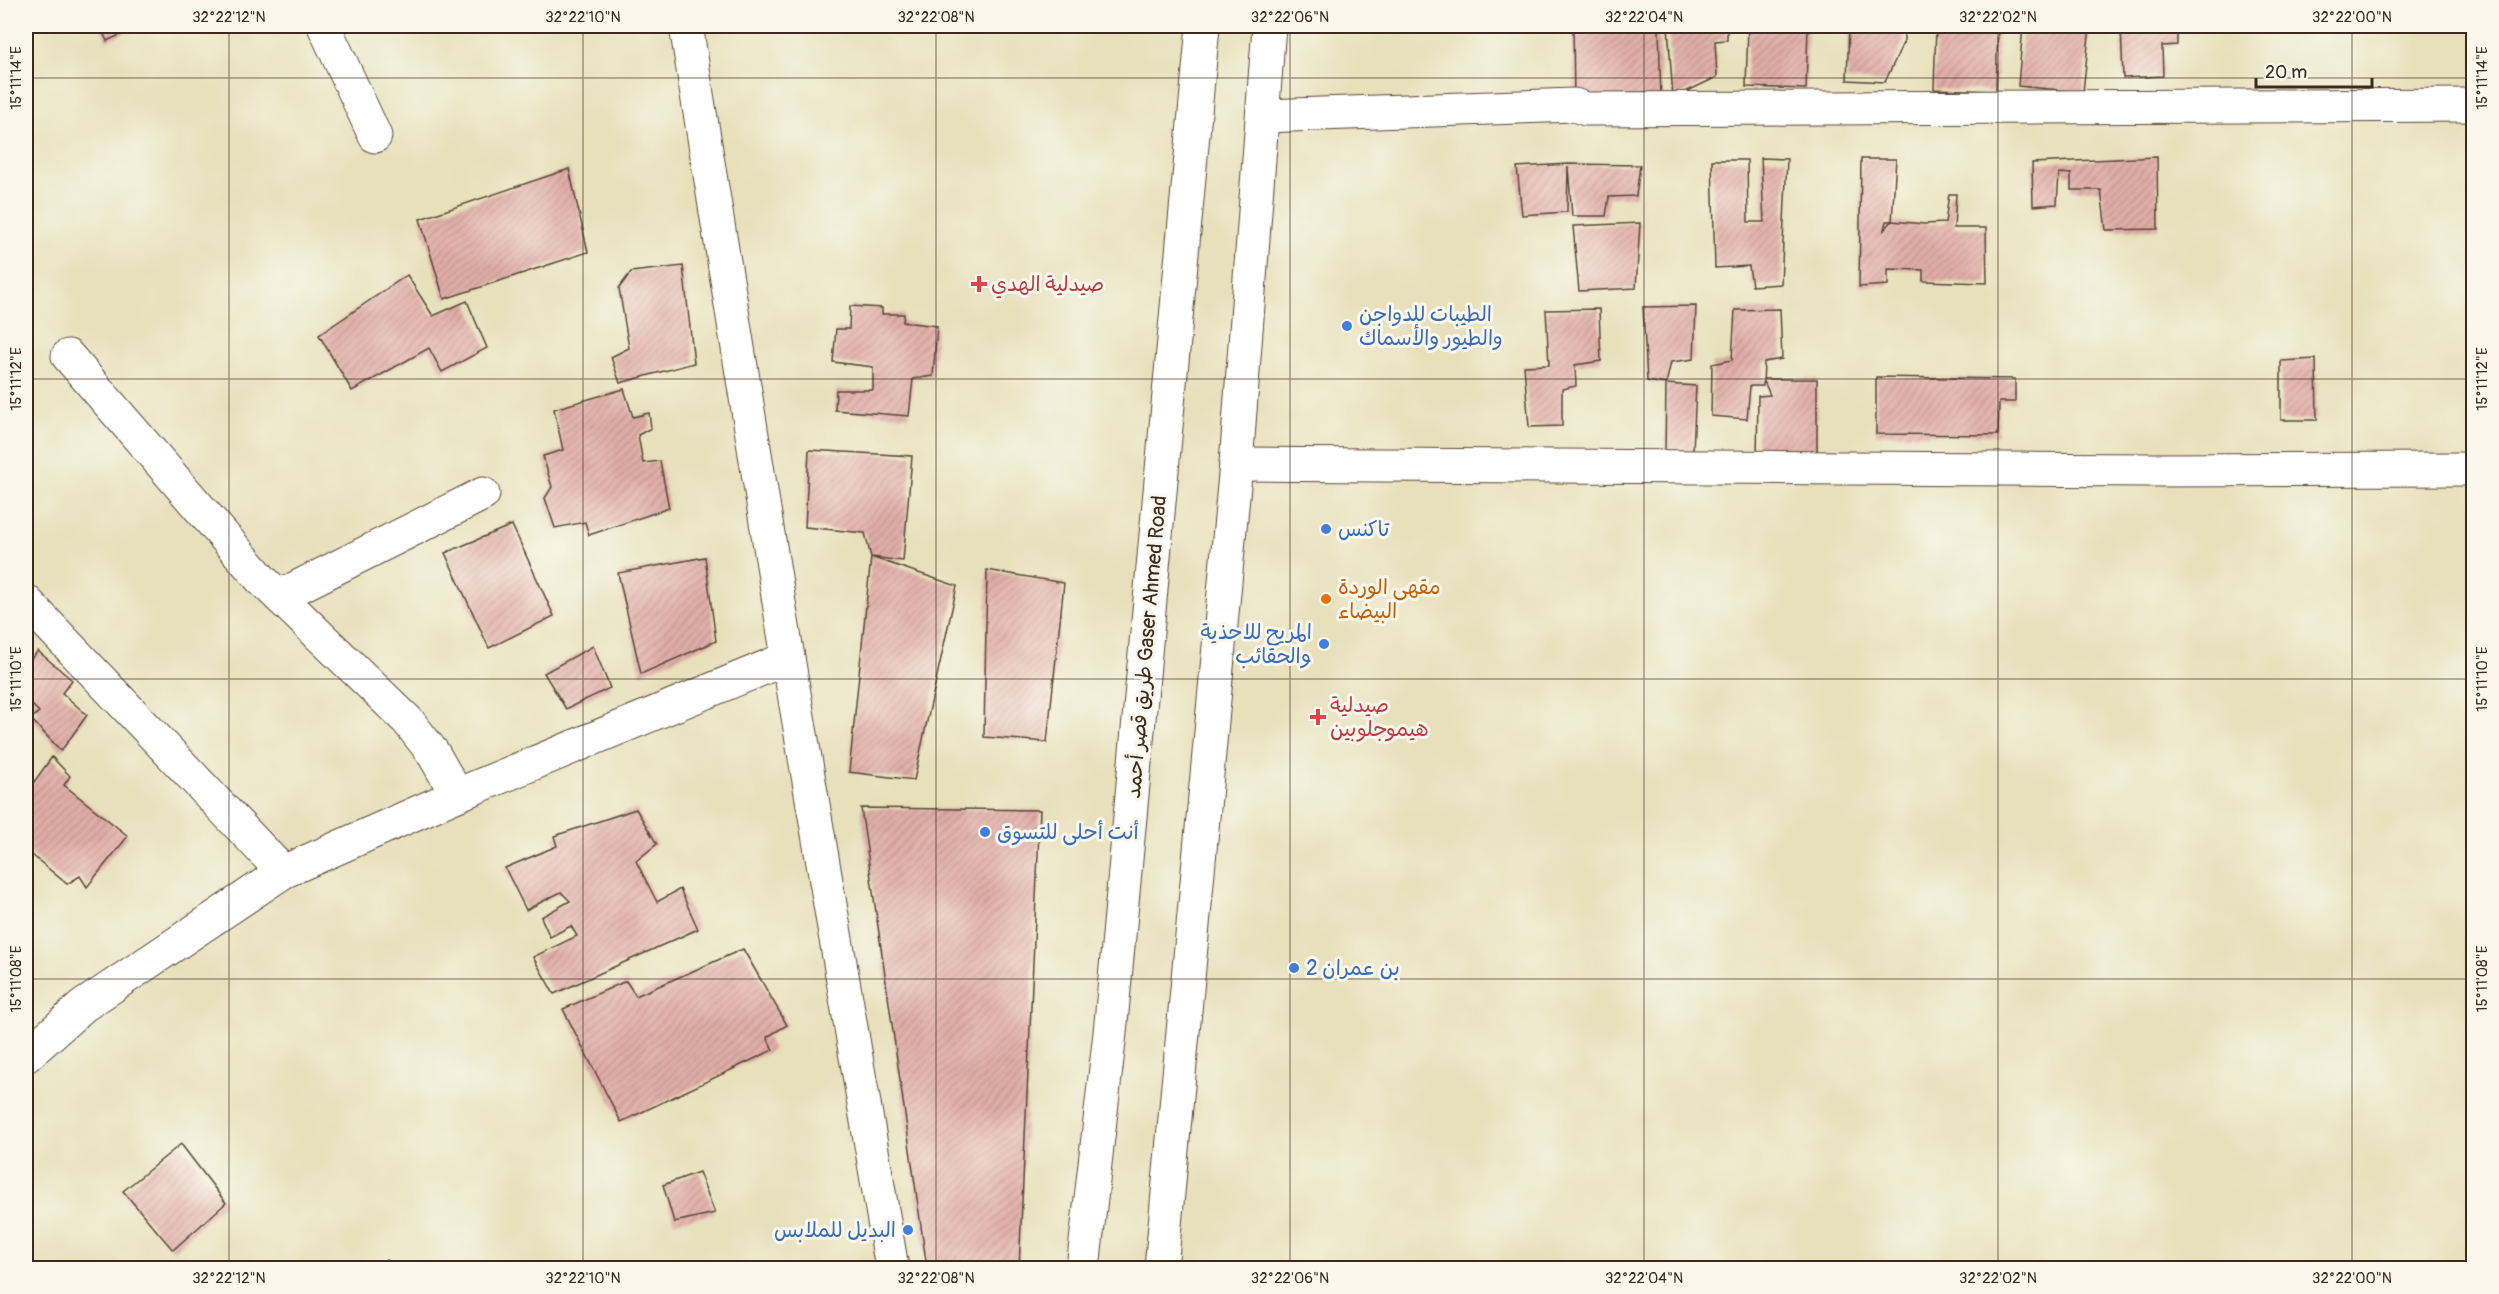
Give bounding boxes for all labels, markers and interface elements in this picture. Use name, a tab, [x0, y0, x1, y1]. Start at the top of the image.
text: 32°22'12"N	[192, 8, 266, 27]
text: 32°22'10"N	[545, 8, 621, 27]
text: 32°22'08"N	[897, 8, 975, 27]
text: 32°22'06"N	[1251, 8, 1329, 27]
text: 32°22'04"N	[1605, 8, 1683, 27]
text: 32°22'02"N	[1959, 8, 2037, 27]
text: 32°22'00"N	[2312, 8, 2392, 27]
text: 15°11'14"E	[7, 46, 26, 110]
text: 15°11'14"E	[2473, 46, 2492, 110]
scale bar	[2256, 51, 2372, 89]
text: 20 m	[2265, 61, 2307, 84]
place label: صيدلية الهدي	[991, 271, 1104, 299]
marker: صيدلية الهدي	[972, 277, 986, 291]
place label: الطيبات للدواجن والطيور والأسماك	[1359, 301, 1503, 352]
marker: الطيبات للدواجن والطيور والأسماك	[1340, 319, 1354, 333]
text: 15°11'12"E	[7, 347, 26, 411]
text: 15°11'12"E	[2473, 347, 2492, 411]
street label: طريق قصر أحمد Gaser Ahmed Road	[1120, 494, 1173, 800]
place label: تاكنس	[1338, 516, 1390, 543]
marker: تاكنس	[1319, 522, 1333, 536]
place label: مقهى الوردة البيضاء	[1338, 574, 1440, 625]
marker: مقهى الوردة البيضاء	[1319, 592, 1333, 606]
place label: المريح للاحذية والحقائب	[1200, 619, 1312, 670]
marker: المريح للاحذية والحقائب	[1317, 637, 1331, 651]
text: 15°11'10"E	[7, 646, 26, 712]
text: 15°11'10"E	[2473, 646, 2492, 712]
place label: صيدلية هيموجلوبين	[1330, 692, 1429, 743]
marker: صيدلية هيموجلوبين	[1311, 710, 1325, 724]
place label: أنت أحلى للتسوق	[997, 819, 1139, 846]
marker: أنت أحلى للتسوق	[978, 825, 992, 839]
text: 15°11'08"E	[7, 945, 26, 1012]
text: 15°11'08"E	[2473, 945, 2492, 1012]
place label: بن عمران 2	[1306, 955, 1400, 982]
marker: بن عمران 2	[1287, 961, 1301, 975]
place label: البديل للملابس	[774, 1217, 896, 1244]
marker: البديل للملابس	[901, 1223, 915, 1237]
text: 32°22'12"N	[192, 1269, 266, 1288]
text: 32°22'10"N	[545, 1269, 621, 1288]
text: 32°22'08"N	[897, 1269, 975, 1288]
text: 32°22'06"N	[1251, 1269, 1329, 1288]
text: 32°22'04"N	[1605, 1269, 1683, 1288]
text: 32°22'02"N	[1959, 1269, 2037, 1288]
text: 32°22'00"N	[2312, 1269, 2392, 1288]

